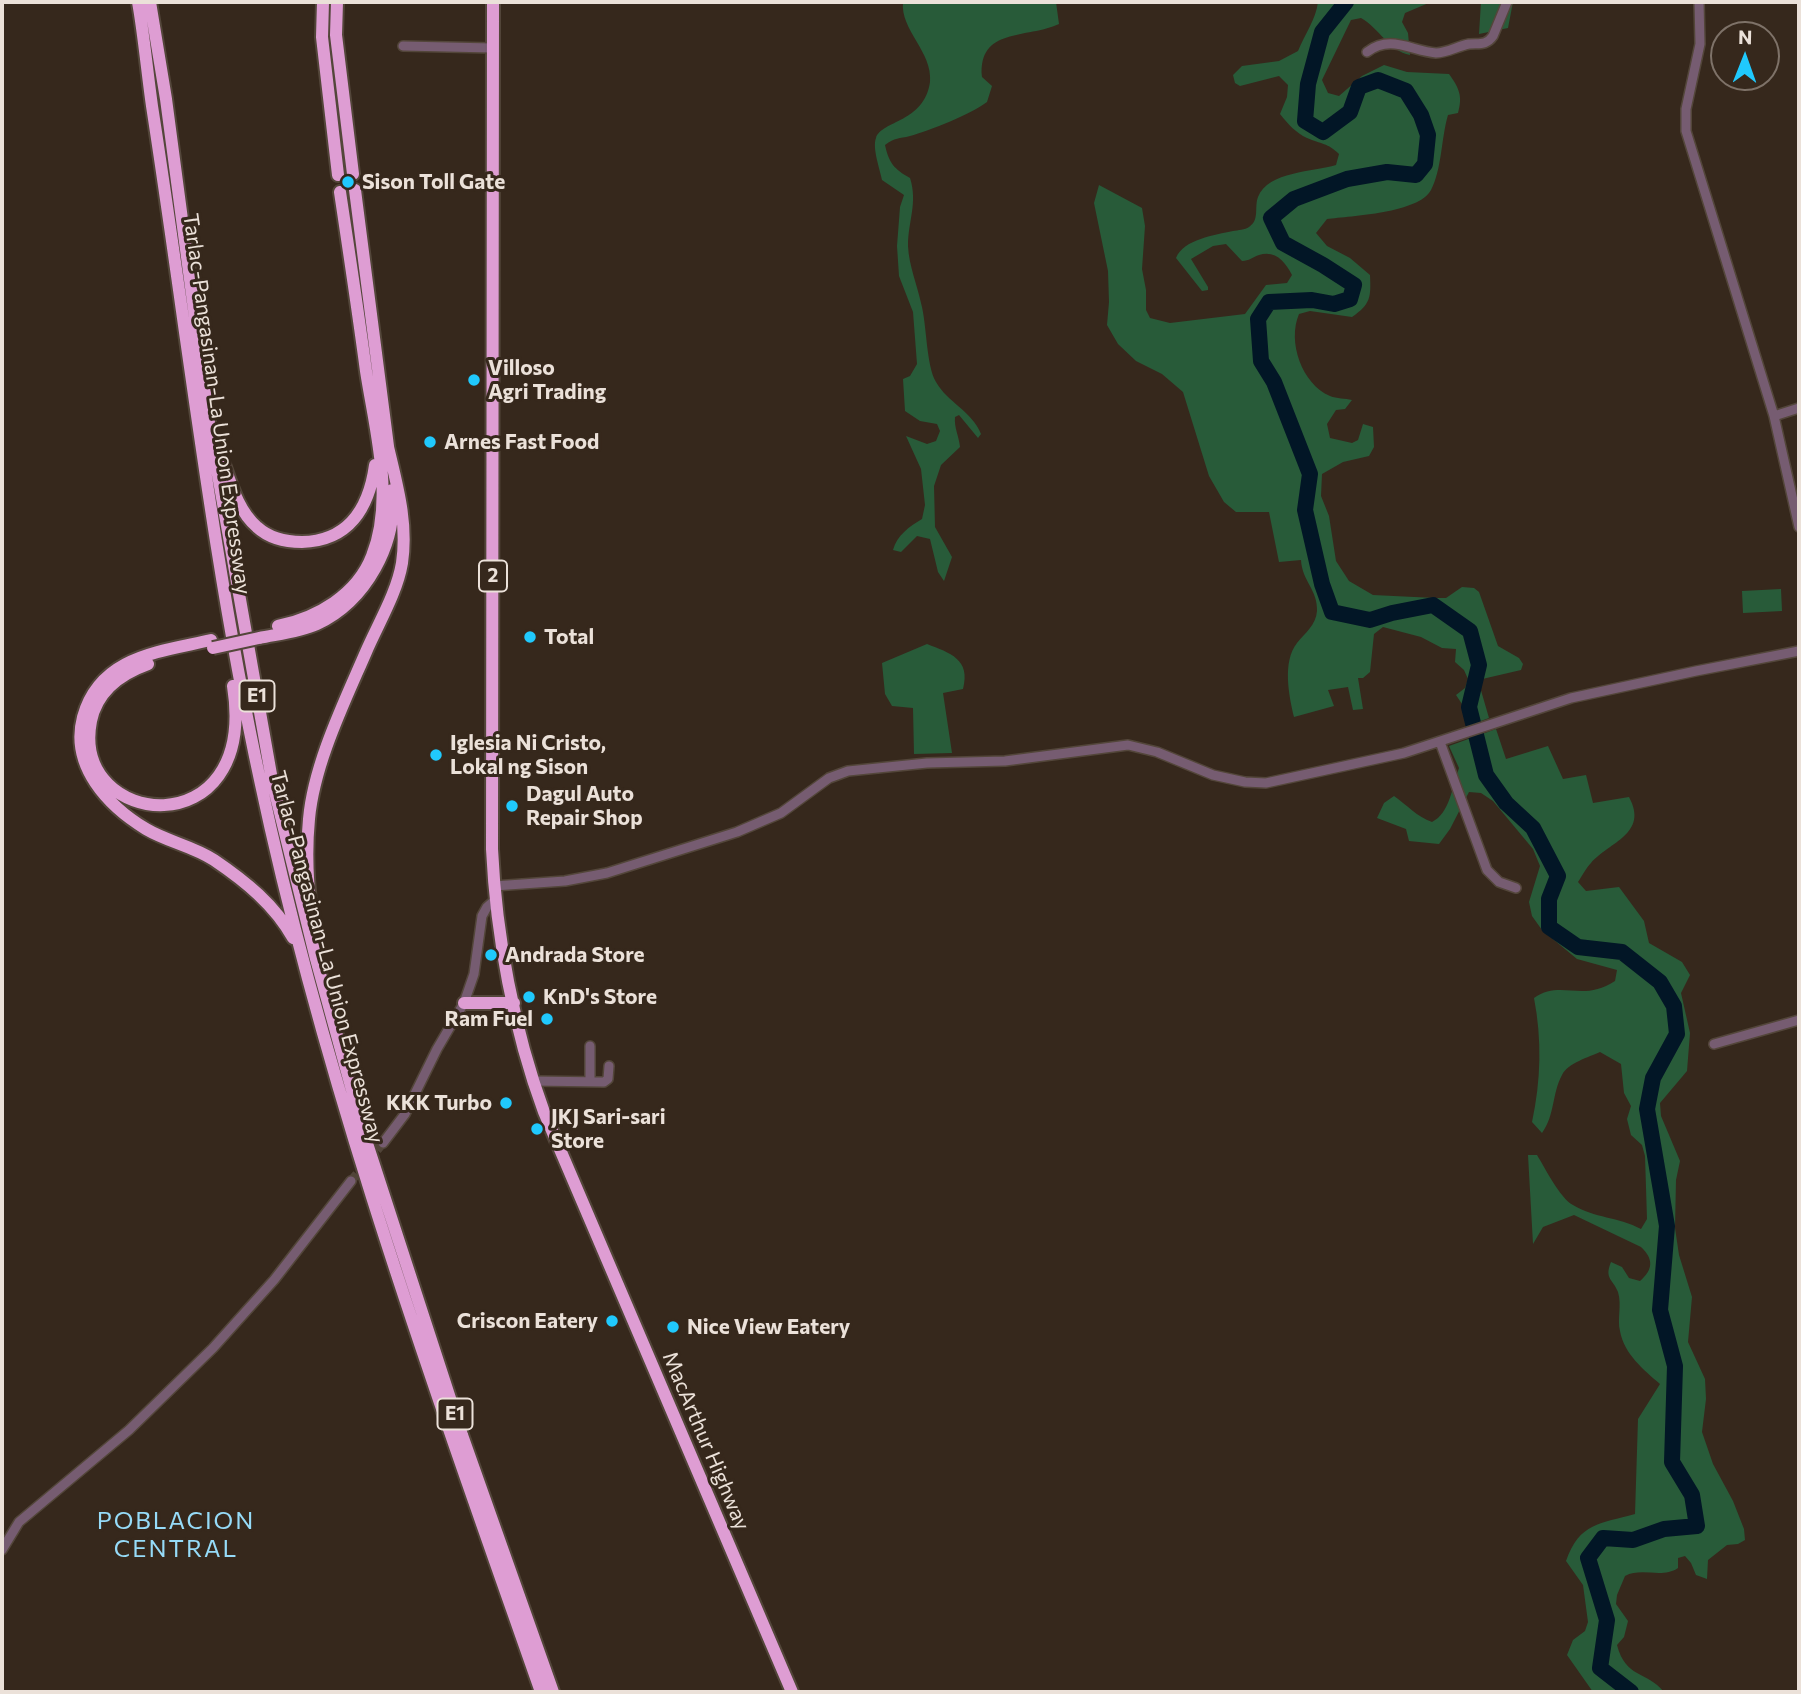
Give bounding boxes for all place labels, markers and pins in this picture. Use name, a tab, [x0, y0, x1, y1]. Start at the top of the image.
place label: Sison Toll Gate	[362, 169, 505, 195]
marker: Sison Toll Gate	[340, 174, 356, 190]
place label: Villoso Agri Trading	[488, 355, 606, 405]
marker: Villoso Agri Trading	[466, 372, 482, 388]
place label: Arnes Fast Food	[444, 429, 599, 455]
marker: Arnes Fast Food	[422, 434, 438, 450]
place label: Total	[544, 624, 594, 650]
marker: Total	[522, 629, 538, 645]
place label: Iglesia Ni Cristo, Lokal ng Sison	[450, 730, 606, 780]
marker: Iglesia Ni Cristo, Lokal ng Sison	[428, 747, 444, 763]
place label: Dagul Auto Repair Shop	[526, 781, 643, 831]
marker: Dagul Auto Repair Shop	[504, 798, 520, 814]
place label: Andrada Store	[505, 942, 645, 968]
marker: Andrada Store	[483, 947, 499, 963]
place label: KnD's Store	[543, 984, 657, 1010]
marker: KnD's Store	[521, 989, 537, 1005]
place label: Ram Fuel	[444, 1006, 533, 1032]
marker: Ram Fuel	[539, 1011, 555, 1027]
place label: KKK Turbo	[386, 1090, 492, 1116]
marker: KKK Turbo	[498, 1095, 514, 1111]
place label: JKJ Sari-sari Store	[551, 1104, 666, 1154]
marker: JKJ Sari-sari Store	[529, 1121, 545, 1137]
place label: Criscon Eatery	[457, 1308, 598, 1334]
marker: Criscon Eatery	[604, 1313, 620, 1329]
place label: Nice View Eatery	[687, 1314, 850, 1340]
marker: Nice View Eatery	[665, 1319, 681, 1335]

